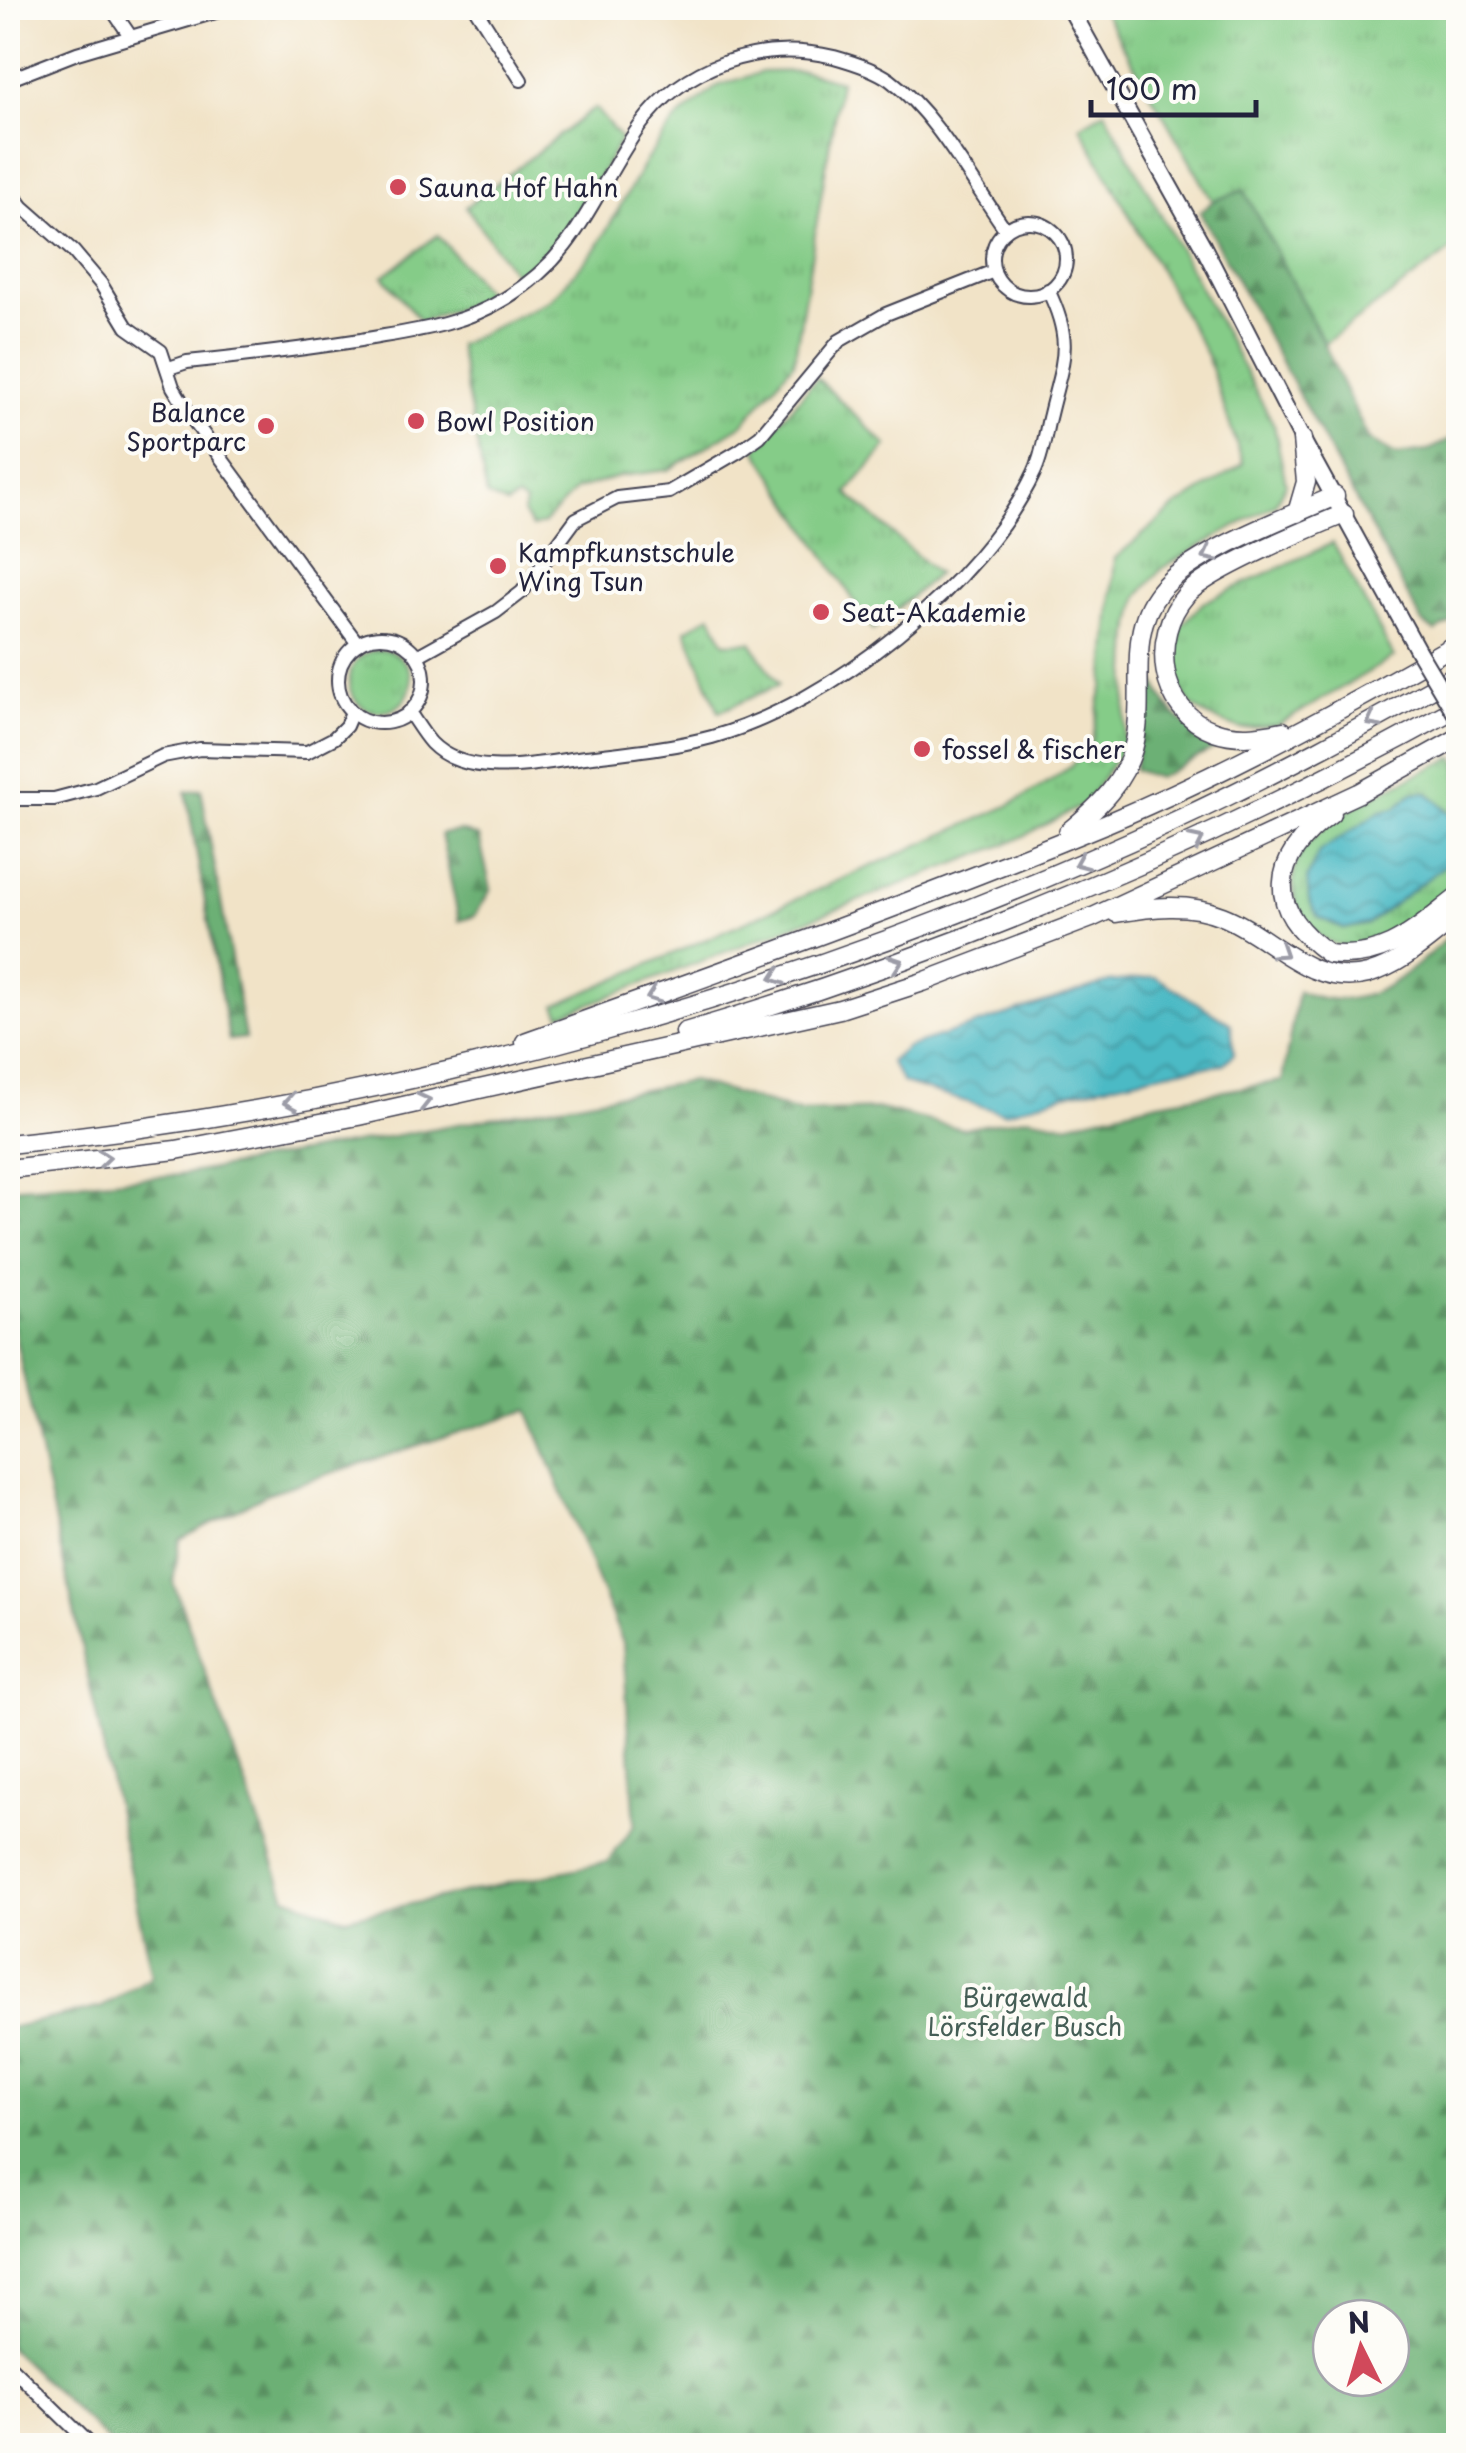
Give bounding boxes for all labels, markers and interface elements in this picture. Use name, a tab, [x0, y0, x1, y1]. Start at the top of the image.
scale bar	[1091, 55, 1256, 117]
text: 100 m	[1106, 65, 1198, 110]
place label: Sauna Hof Hahn	[418, 168, 619, 206]
marker: Sauna Hof Hahn	[387, 176, 409, 198]
place label: Balance Sportparc	[126, 393, 246, 460]
place label: Bowl Position	[436, 402, 595, 440]
marker: Bowl Position	[405, 410, 427, 432]
marker: Balance Sportparc	[255, 415, 277, 437]
place label: Kampfkunstschule Wing Tsun	[518, 533, 735, 600]
one-way arrow	[1202, 543, 1220, 562]
marker: Kampfkunstschule Wing Tsun	[487, 555, 509, 577]
place label: Seat-Akademie	[841, 593, 1026, 631]
marker: Seat-Akademie	[810, 601, 832, 623]
one-way arrow	[1366, 708, 1384, 728]
place label: fossel & fischer	[942, 730, 1125, 768]
marker: fossel & fischer	[911, 738, 933, 760]
one-way arrow	[1187, 834, 1205, 854]
one-way arrow	[1073, 850, 1091, 870]
one-way arrow	[1270, 939, 1288, 958]
one-way arrow	[886, 954, 903, 974]
one-way arrow	[770, 966, 787, 986]
one-way arrow	[646, 984, 663, 1005]
one-way arrow	[282, 1091, 299, 1112]
one-way arrow	[415, 1092, 432, 1113]
one-way arrow	[97, 1148, 113, 1169]
park label: Bürgewald Lörsfelder Busch	[928, 1978, 1122, 2045]
north arrow	[1311, 2298, 1411, 2398]
text: N	[1346, 2299, 1372, 2344]

